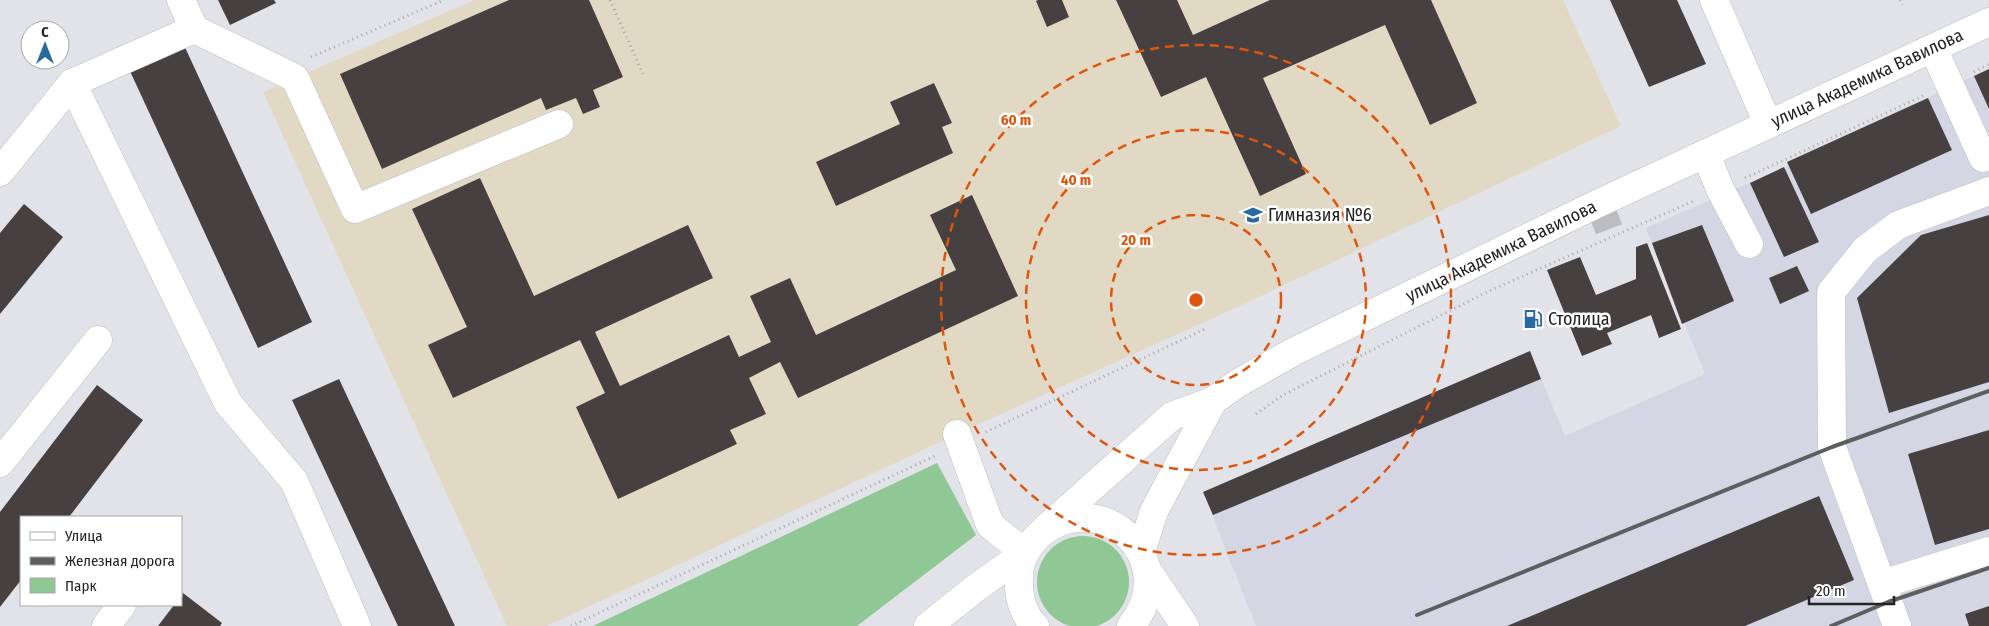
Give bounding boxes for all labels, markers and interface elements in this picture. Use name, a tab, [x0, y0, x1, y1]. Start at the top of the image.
north arrow	[20, 20, 70, 70]
text: С	[41, 24, 49, 41]
street label: улица Академика Вавилова	[1767, 24, 1967, 132]
text: 60 m	[1001, 111, 1031, 129]
text: 40 m	[1061, 171, 1091, 189]
street label: улица Академика Вавилова	[1402, 195, 1600, 307]
school or university icon: Гимназия №6	[1242, 204, 1264, 226]
place label: Гимназия №6	[1268, 204, 1372, 226]
text: 20 m	[1120, 231, 1151, 249]
centre of rings	[1187, 291, 1205, 309]
fuel station icon: Столица	[1522, 308, 1544, 330]
place label: Столица	[1548, 308, 1610, 330]
legend	[20, 516, 182, 606]
text: Улица	[64, 527, 103, 545]
text: Железная дорога	[65, 552, 175, 570]
scale bar	[1809, 574, 1894, 606]
text: Парк	[65, 577, 96, 595]
text: 20 m	[1816, 582, 1846, 600]

